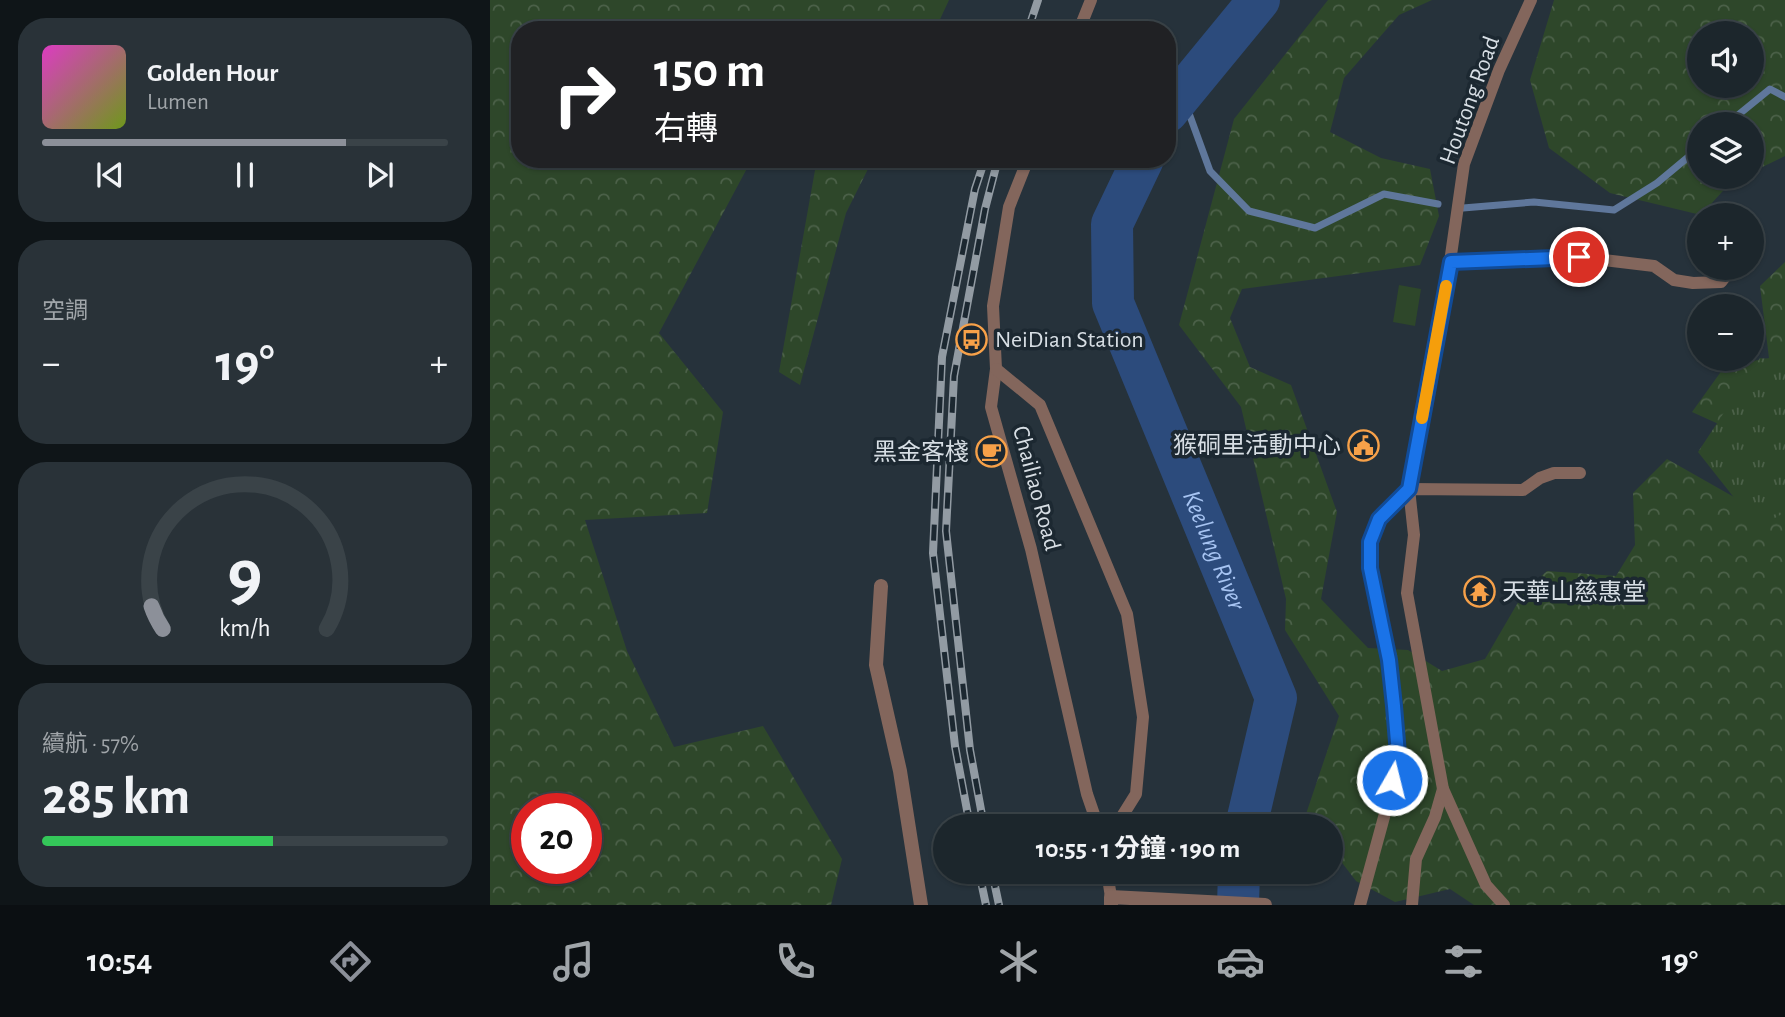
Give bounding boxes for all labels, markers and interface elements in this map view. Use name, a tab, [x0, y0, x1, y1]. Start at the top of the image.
map controls	[1687, 21, 1764, 371]
button: sound	[1687, 21, 1764, 98]
street label: Houtong Road	[1436, 33, 1504, 168]
text: 150 m	[654, 47, 765, 96]
icon: right	[539, 49, 630, 140]
text: Golden Hour	[147, 60, 278, 86]
text: Lumen	[147, 91, 209, 114]
button: layers	[1687, 112, 1764, 189]
text: 右轉	[654, 113, 718, 145]
icon: previous	[91, 156, 129, 194]
icon: pause	[226, 156, 264, 194]
icon: next	[361, 156, 399, 194]
button: +	[1687, 203, 1764, 280]
pin	[1549, 227, 1609, 287]
icon: arrive	[1560, 238, 1598, 276]
button: −	[1687, 294, 1764, 371]
text: 空調	[42, 300, 88, 323]
bus stop icon: NeiDian Station	[955, 322, 989, 356]
place label: NeiDian Station	[995, 328, 1144, 352]
text: 19°	[215, 338, 275, 390]
text: −	[42, 345, 60, 383]
text: +	[430, 345, 448, 383]
street label: Chailiao Road	[1008, 423, 1064, 553]
public building icon: 猴硐里活動中心	[1347, 428, 1381, 462]
place label: 猴硐里活動中心	[1173, 432, 1341, 458]
cafe icon: 黑金客棧	[975, 435, 1009, 469]
place label: 黑金客棧	[873, 439, 969, 465]
water label: Keelung River	[1178, 487, 1251, 615]
text: 9	[227, 542, 263, 615]
temple icon: 天華山慈惠堂	[1462, 575, 1496, 609]
place label: 天華山慈惠堂	[1502, 579, 1646, 605]
text: km/h	[219, 616, 271, 641]
text: 續航 · 57%	[42, 733, 139, 756]
position arrow	[1355, 743, 1429, 817]
text: 285 km	[42, 771, 190, 823]
speed limit sign: 20	[511, 793, 602, 884]
text: 10:55 · 1 分鐘 · 190 m	[1036, 836, 1240, 862]
icon: directions	[326, 937, 375, 986]
icon: music	[549, 937, 598, 986]
icon: phone	[771, 937, 820, 986]
icon: climate	[994, 937, 1043, 986]
icon: car	[1216, 937, 1265, 986]
icon: filters	[1439, 937, 1488, 986]
text: 10:54	[87, 945, 152, 977]
text: 19°	[1662, 945, 1698, 977]

